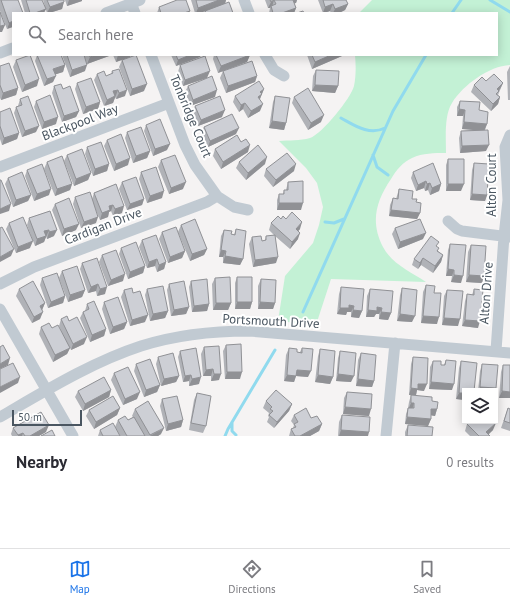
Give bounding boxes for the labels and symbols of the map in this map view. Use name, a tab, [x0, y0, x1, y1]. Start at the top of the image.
street label: Tonbridge Court	[166, 72, 216, 161]
street label: Blackpool Way	[39, 100, 121, 144]
street label: Alton Court	[483, 153, 500, 217]
street label: Cardigan Drive	[62, 203, 144, 249]
street label: Alton Drive	[475, 261, 497, 325]
street label: Portsmouth Drive	[222, 310, 320, 332]
scale bar	[12, 408, 82, 427]

